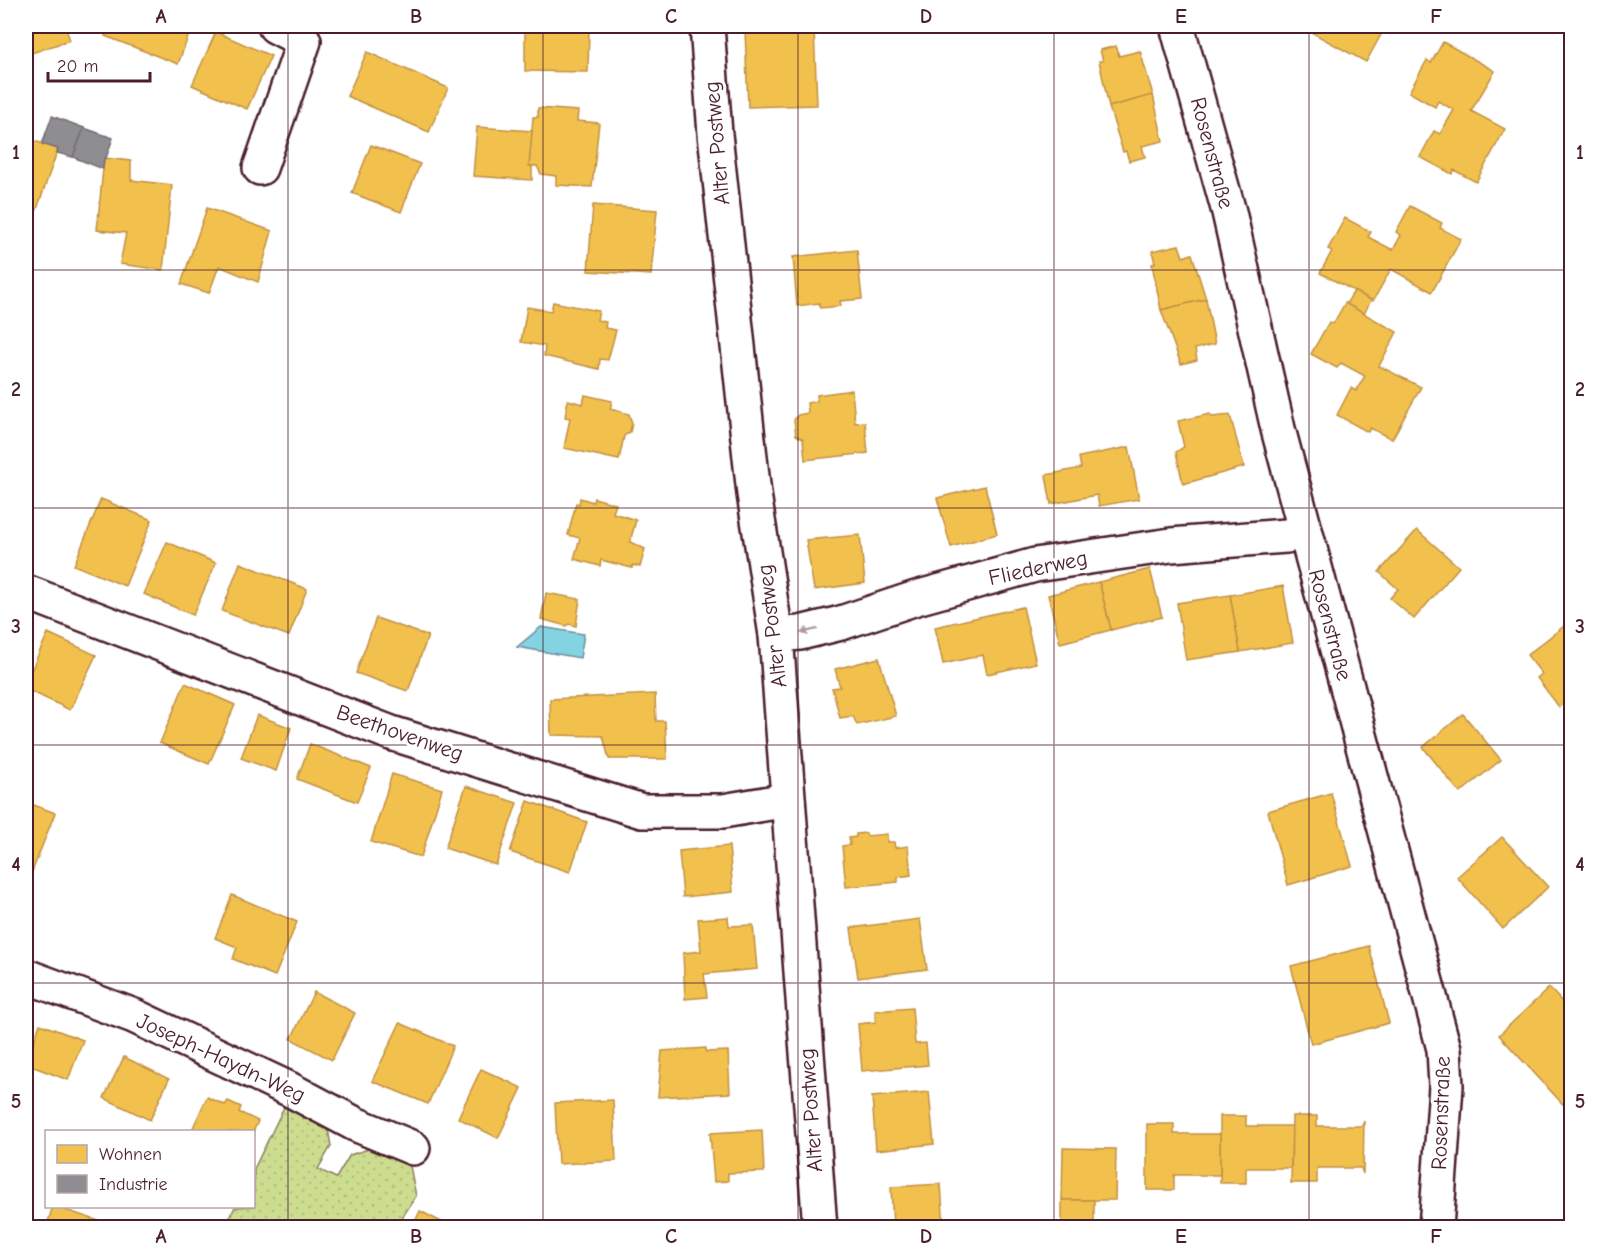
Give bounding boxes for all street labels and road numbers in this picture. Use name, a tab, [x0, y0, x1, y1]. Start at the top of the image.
street label: Alter Postweg	[699, 80, 735, 206]
street label: Rosenstraße	[1185, 94, 1239, 212]
street label: Fliederweg	[986, 545, 1090, 591]
street label: Alter Postweg	[752, 563, 792, 689]
street label: Rosenstraße	[1303, 566, 1357, 684]
street label: Beethovenweg	[333, 699, 467, 767]
street label: Joseph-Haydn-Weg	[133, 1008, 309, 1108]
street label: Alter Postweg	[794, 1047, 828, 1173]
street label: Rosenstraße	[1426, 1055, 1456, 1171]

